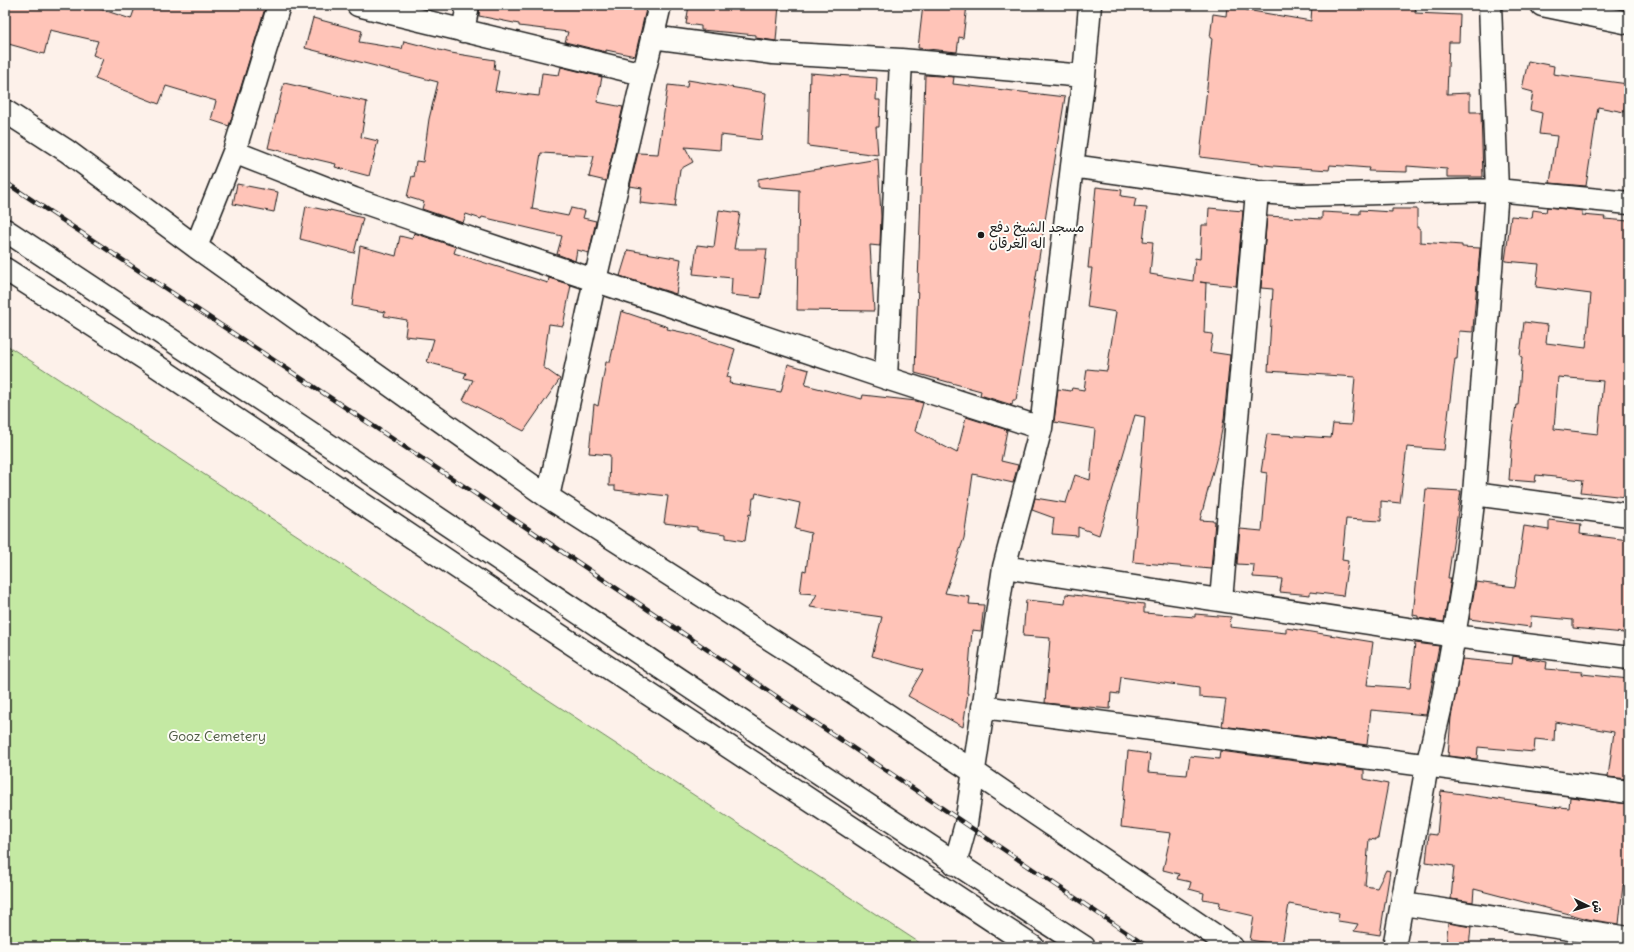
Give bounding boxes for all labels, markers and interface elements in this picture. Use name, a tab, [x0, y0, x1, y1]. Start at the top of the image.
place label: مسجد الشيخ دفع اله الغرقان	[989, 218, 1084, 252]
marker: مسجد الشيخ دفع اله الغرقان	[976, 230, 986, 240]
park label: Gooz Cemetery	[168, 727, 266, 745]
north arrow	[1568, 886, 1608, 926]
text: ش	[1590, 900, 1605, 914]

